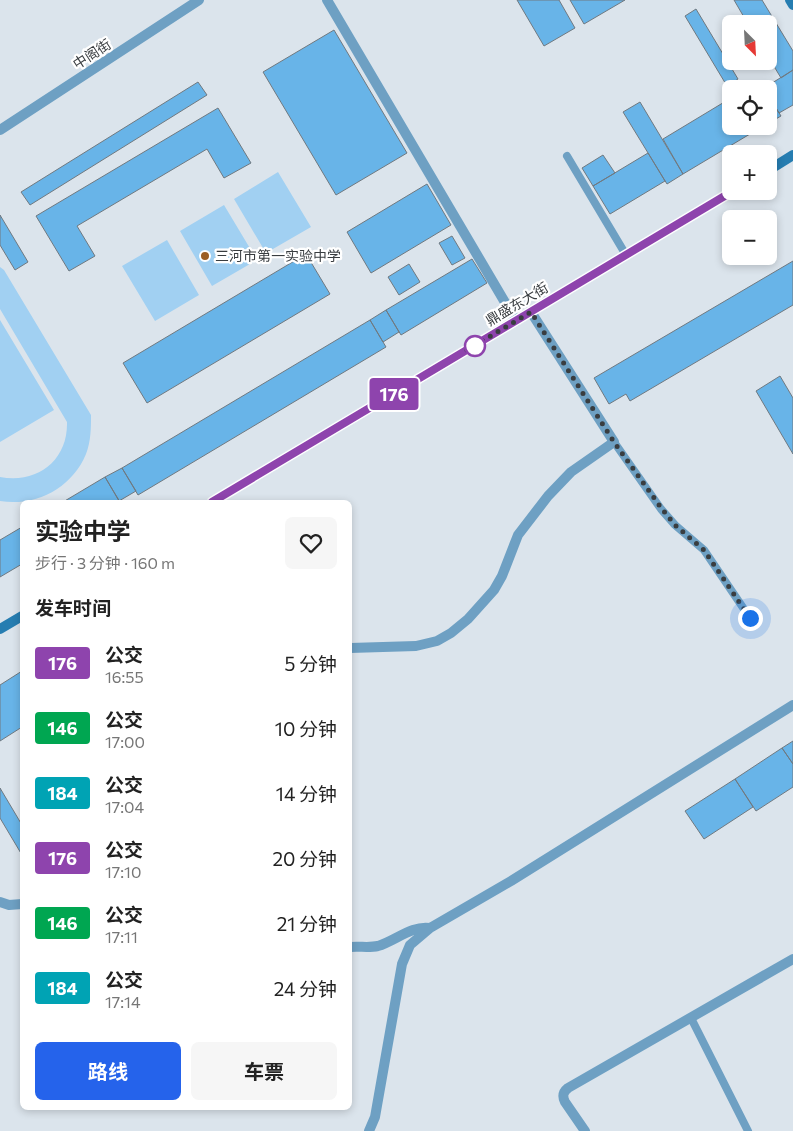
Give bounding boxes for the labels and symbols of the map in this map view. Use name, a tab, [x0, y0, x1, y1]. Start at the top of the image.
north arrow	[722, 15, 778, 70]
street label: 中阁街	[69, 35, 114, 72]
place label: 三河市第一实验中学	[215, 247, 341, 264]
marker: 三河市第一实验中学	[199, 250, 211, 262]
street label: 鼎盛东大街	[482, 278, 551, 329]
unlabelled marker	[464, 335, 486, 357]
line badge: 176	[365, 378, 423, 410]
your location	[738, 606, 763, 631]

